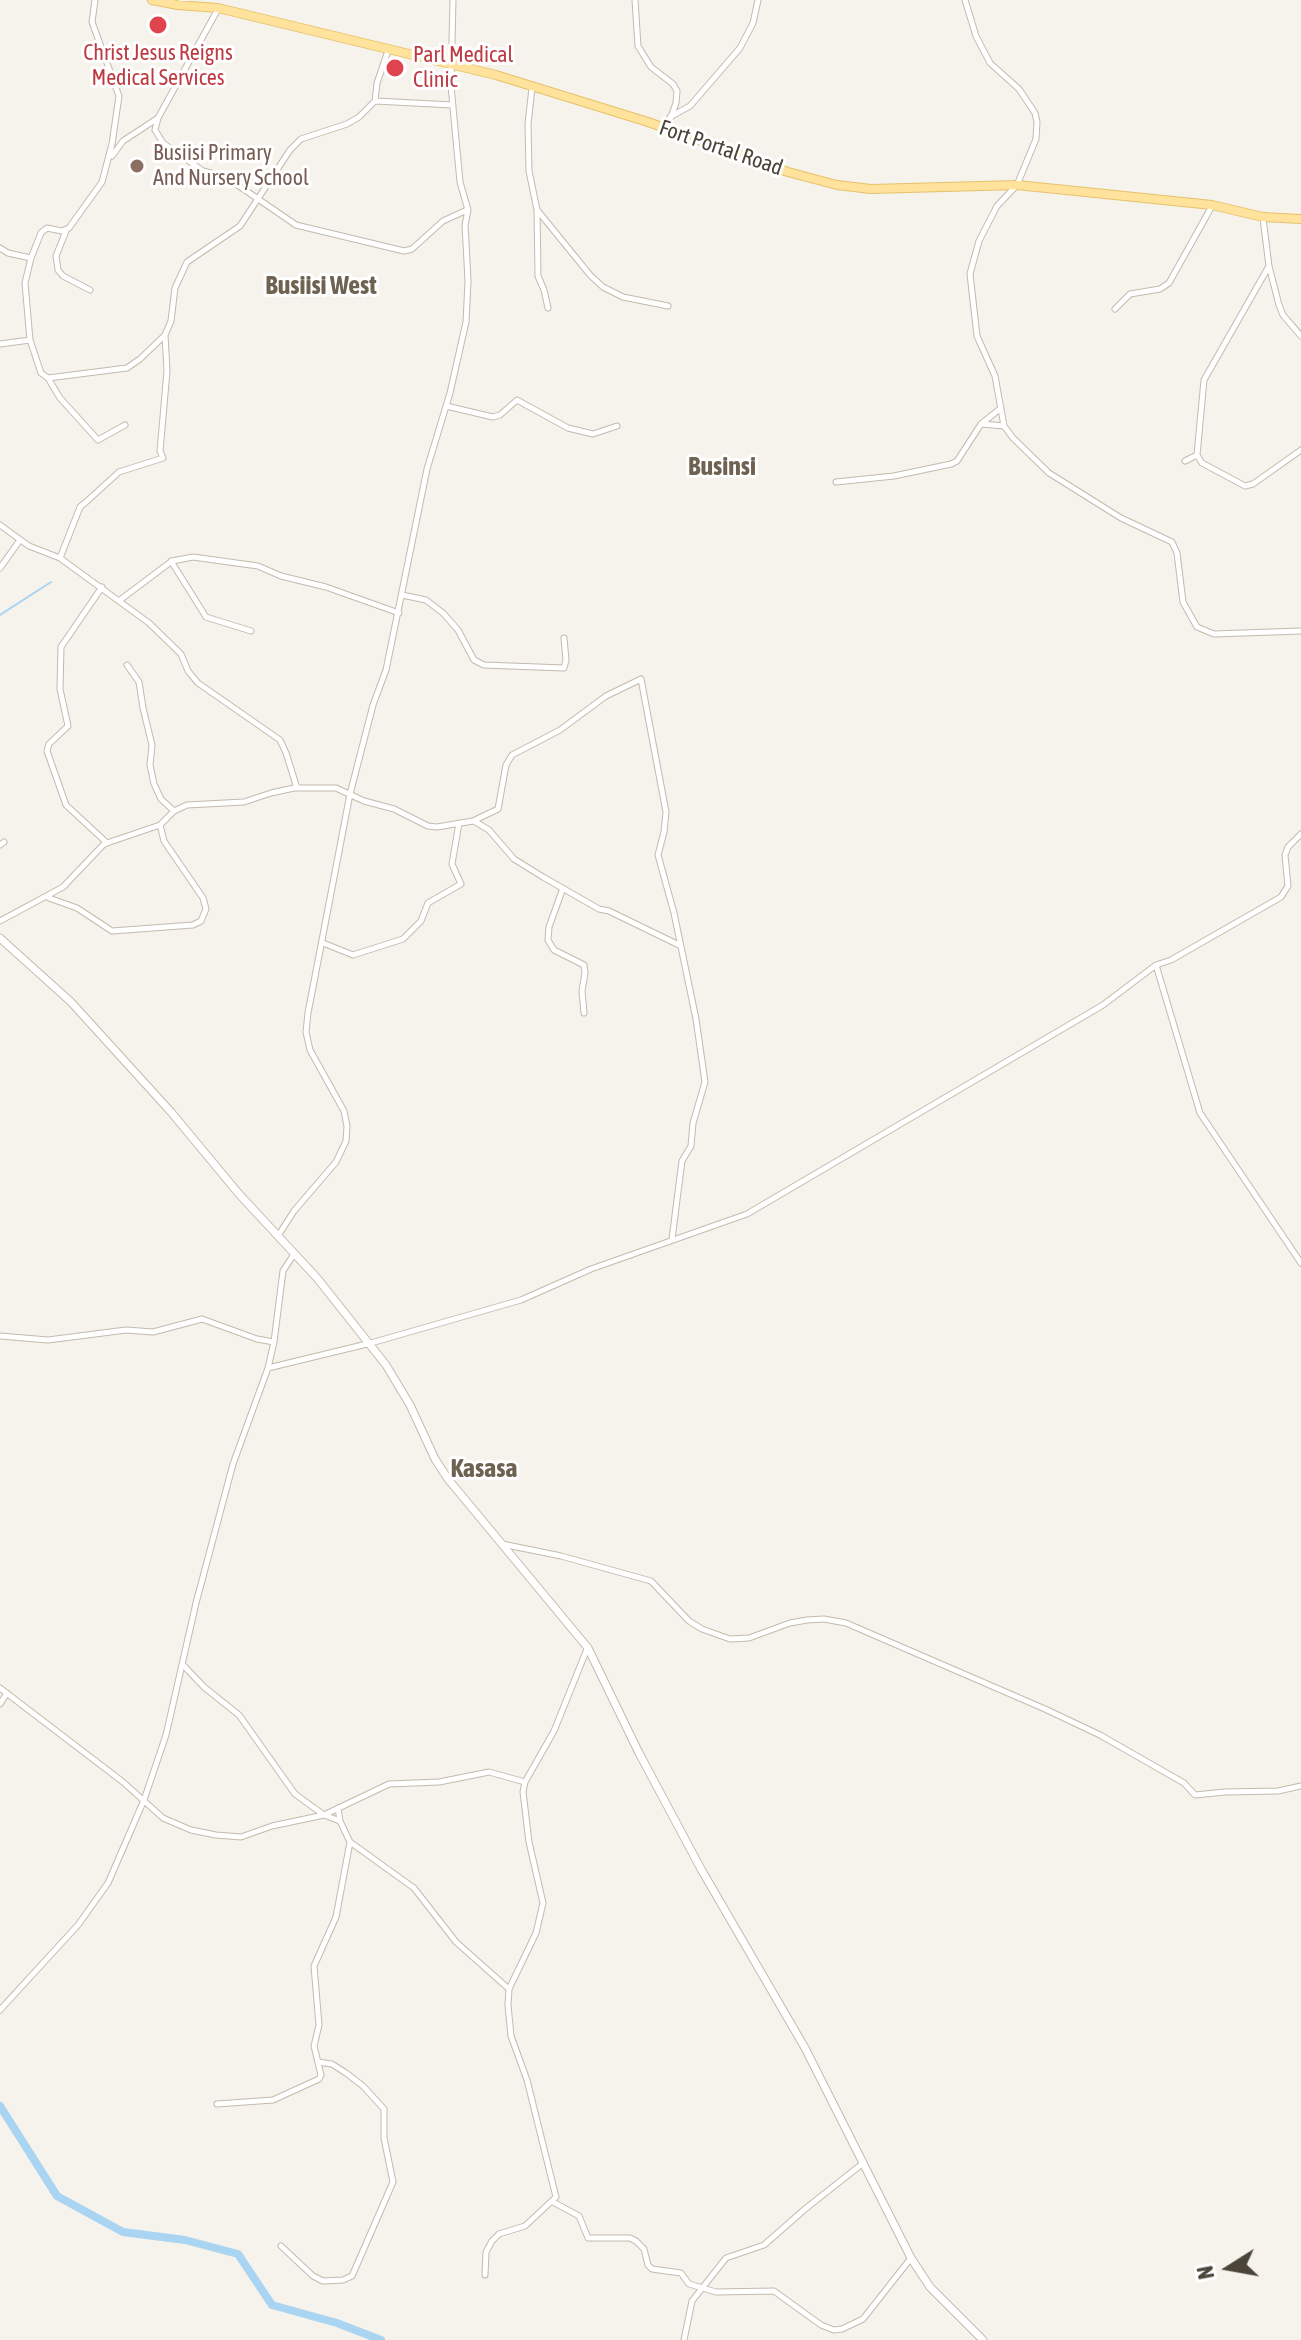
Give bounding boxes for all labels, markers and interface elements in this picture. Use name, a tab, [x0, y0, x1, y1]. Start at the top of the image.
marker: Christ Jesus Reigns Medical Services	[147, 14, 169, 36]
place label: Christ Jesus Reigns Medical Services	[83, 40, 233, 92]
place label: Parl Medical Clinic	[413, 42, 513, 94]
marker: Parl Medical Clinic	[384, 57, 406, 79]
street label: Fort Portal Road	[656, 115, 786, 181]
place label: Busiisi Primary And Nursery School	[153, 140, 309, 192]
marker: Busiisi Primary And Nursery School	[128, 157, 146, 175]
district label: Busiisi West	[265, 270, 377, 302]
district label: Businsi	[688, 451, 756, 483]
district label: Kasasa	[451, 1453, 517, 1485]
north arrow	[1189, 2228, 1269, 2308]
text: N	[1191, 2264, 1219, 2281]

